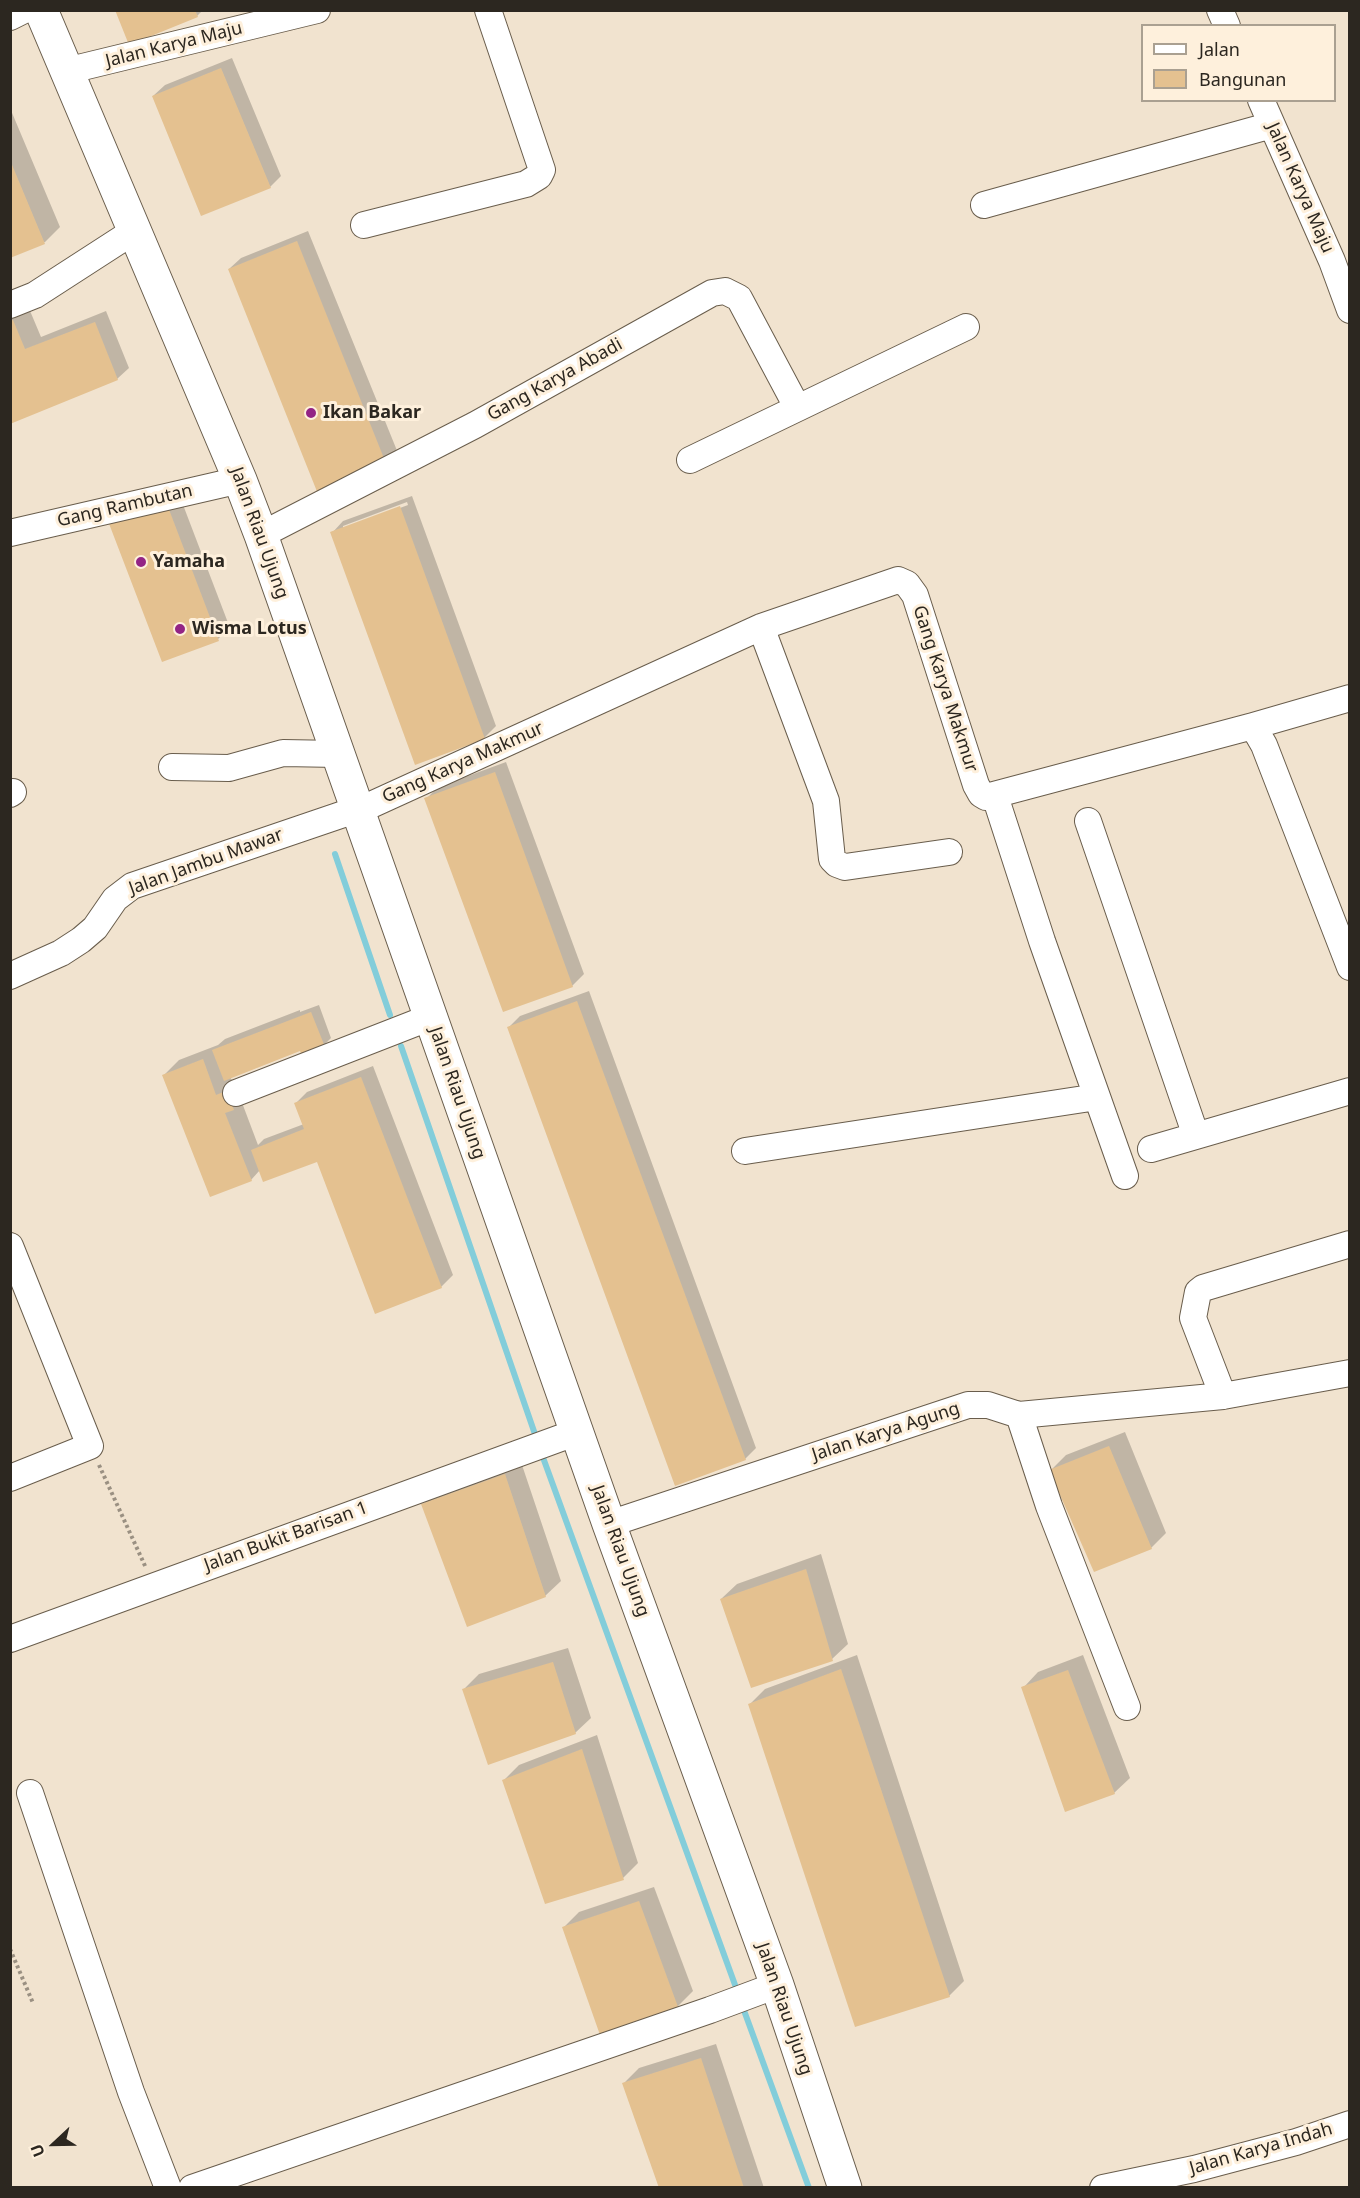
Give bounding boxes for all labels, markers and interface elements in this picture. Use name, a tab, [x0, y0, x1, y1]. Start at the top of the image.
street label: Jalan Karya Maju	[103, 18, 245, 72]
legend	[1141, 24, 1336, 102]
text: Jalan	[1199, 37, 1240, 61]
text: Bangunan	[1199, 67, 1286, 91]
street label: Jalan Karya Maju	[1262, 119, 1338, 257]
street label: Gang Karya Abadi	[484, 334, 626, 426]
place label: Ikan Bakar	[323, 402, 421, 424]
marker: Ikan Bakar	[304, 406, 318, 420]
street label: Jalan Riau Ujung	[225, 464, 293, 602]
street label: Gang Rambutan	[55, 480, 195, 532]
place label: Yamaha	[153, 551, 225, 573]
marker: Yamaha	[134, 555, 148, 569]
street label: Gang Karya Makmur	[908, 603, 982, 775]
place label: Wisma Lotus	[192, 618, 307, 640]
marker: Wisma Lotus	[173, 622, 187, 636]
street label: Gang Karya Makmur	[379, 718, 547, 808]
street label: Jalan Jambu Mawar	[126, 824, 286, 900]
street label: Jalan Riau Ujung	[424, 1024, 490, 1162]
street label: Jalan Karya Agung	[809, 1398, 963, 1466]
street label: Jalan Riau Ujung	[586, 1482, 654, 1620]
street label: Jalan Bukit Barisan 1	[201, 1497, 371, 1577]
street label: Jalan Riau Ujung	[751, 1940, 817, 2078]
north arrow	[24, 2114, 84, 2174]
street label: Jalan Karya Indah	[1187, 2118, 1335, 2180]
text: U	[25, 2141, 50, 2160]

